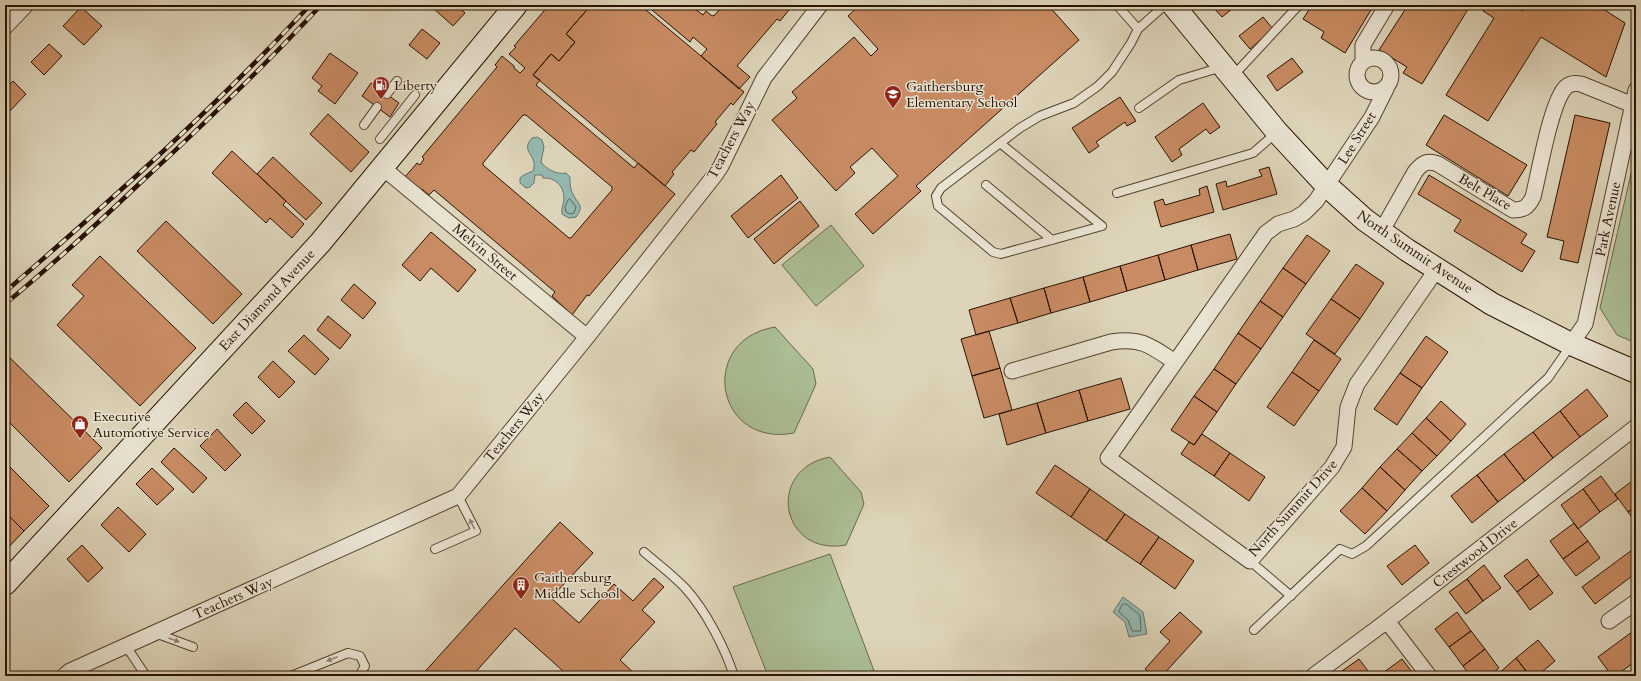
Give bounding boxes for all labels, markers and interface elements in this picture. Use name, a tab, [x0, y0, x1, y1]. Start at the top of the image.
fuel station icon: Liberty	[371, 75, 391, 100]
place label: Liberty	[394, 76, 438, 95]
place label: Gaithersburg Elementary School	[906, 77, 1018, 112]
school or university icon: Gaithersburg Elementary School	[883, 84, 903, 109]
street label: Teachers Way	[703, 97, 760, 182]
street label: Lee Street	[1333, 108, 1381, 168]
street label: Belt Place	[1455, 169, 1515, 215]
street label: Park Avenue	[1591, 180, 1625, 258]
street label: North Summit Avenue	[1353, 206, 1477, 298]
street label: Melvin Street	[448, 219, 522, 285]
street label: East Diamond Avenue	[215, 245, 319, 355]
street label: Teachers Way	[480, 387, 549, 466]
place label: Executive Automotive Service	[93, 407, 210, 442]
shop icon: Executive Automotive Service	[70, 414, 90, 439]
street label: North Summit Drive	[1244, 455, 1342, 561]
street label: Crestwood Drive	[1429, 514, 1521, 592]
one-way arrow	[469, 518, 475, 530]
place label: Gaithersburg Middle School	[534, 568, 620, 603]
street label: Teachers Way	[190, 572, 276, 624]
building icon: Gaithersburg Middle School	[511, 575, 531, 600]
one-way arrow	[168, 637, 180, 643]
one-way arrow	[325, 657, 337, 663]

